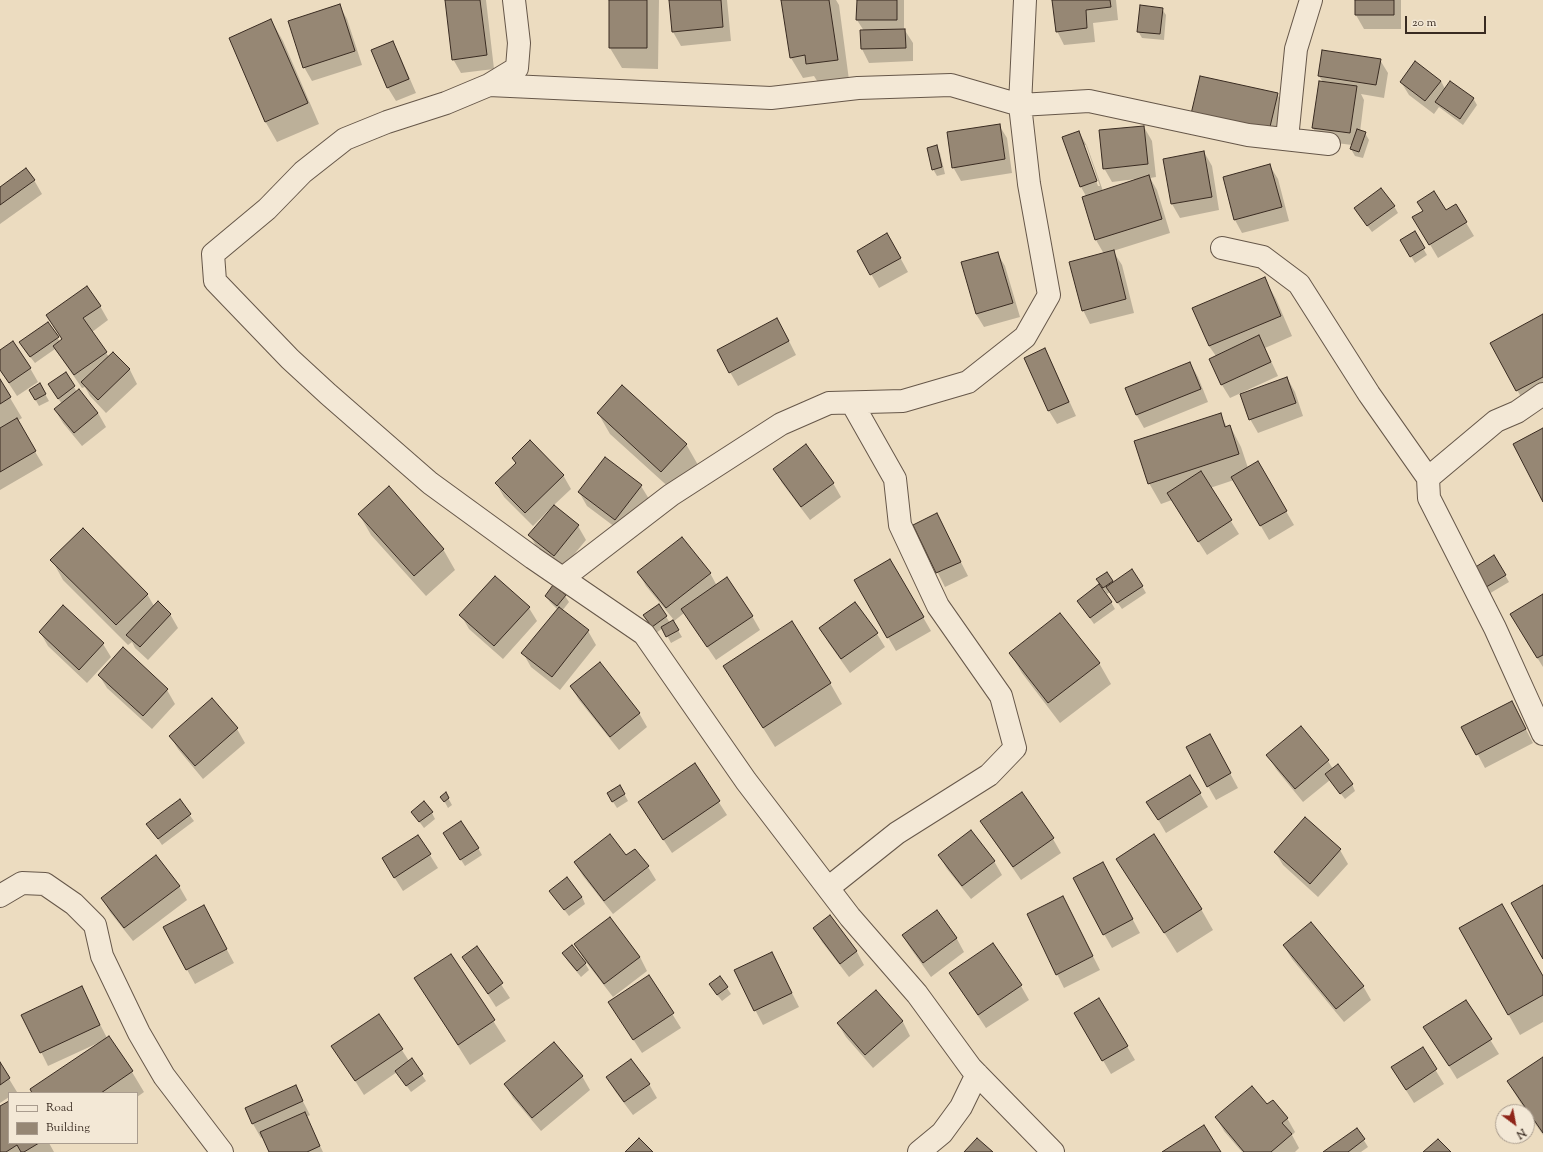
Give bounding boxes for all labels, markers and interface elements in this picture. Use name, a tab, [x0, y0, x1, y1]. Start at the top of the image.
scale bar	[1407, 8, 1488, 34]
text: 20 m	[1412, 14, 1436, 32]
legend	[8, 1092, 138, 1144]
text: Road	[46, 1099, 73, 1117]
north arrow	[1495, 1104, 1535, 1144]
text: Building	[46, 1119, 90, 1137]
text: N	[1513, 1124, 1529, 1142]

